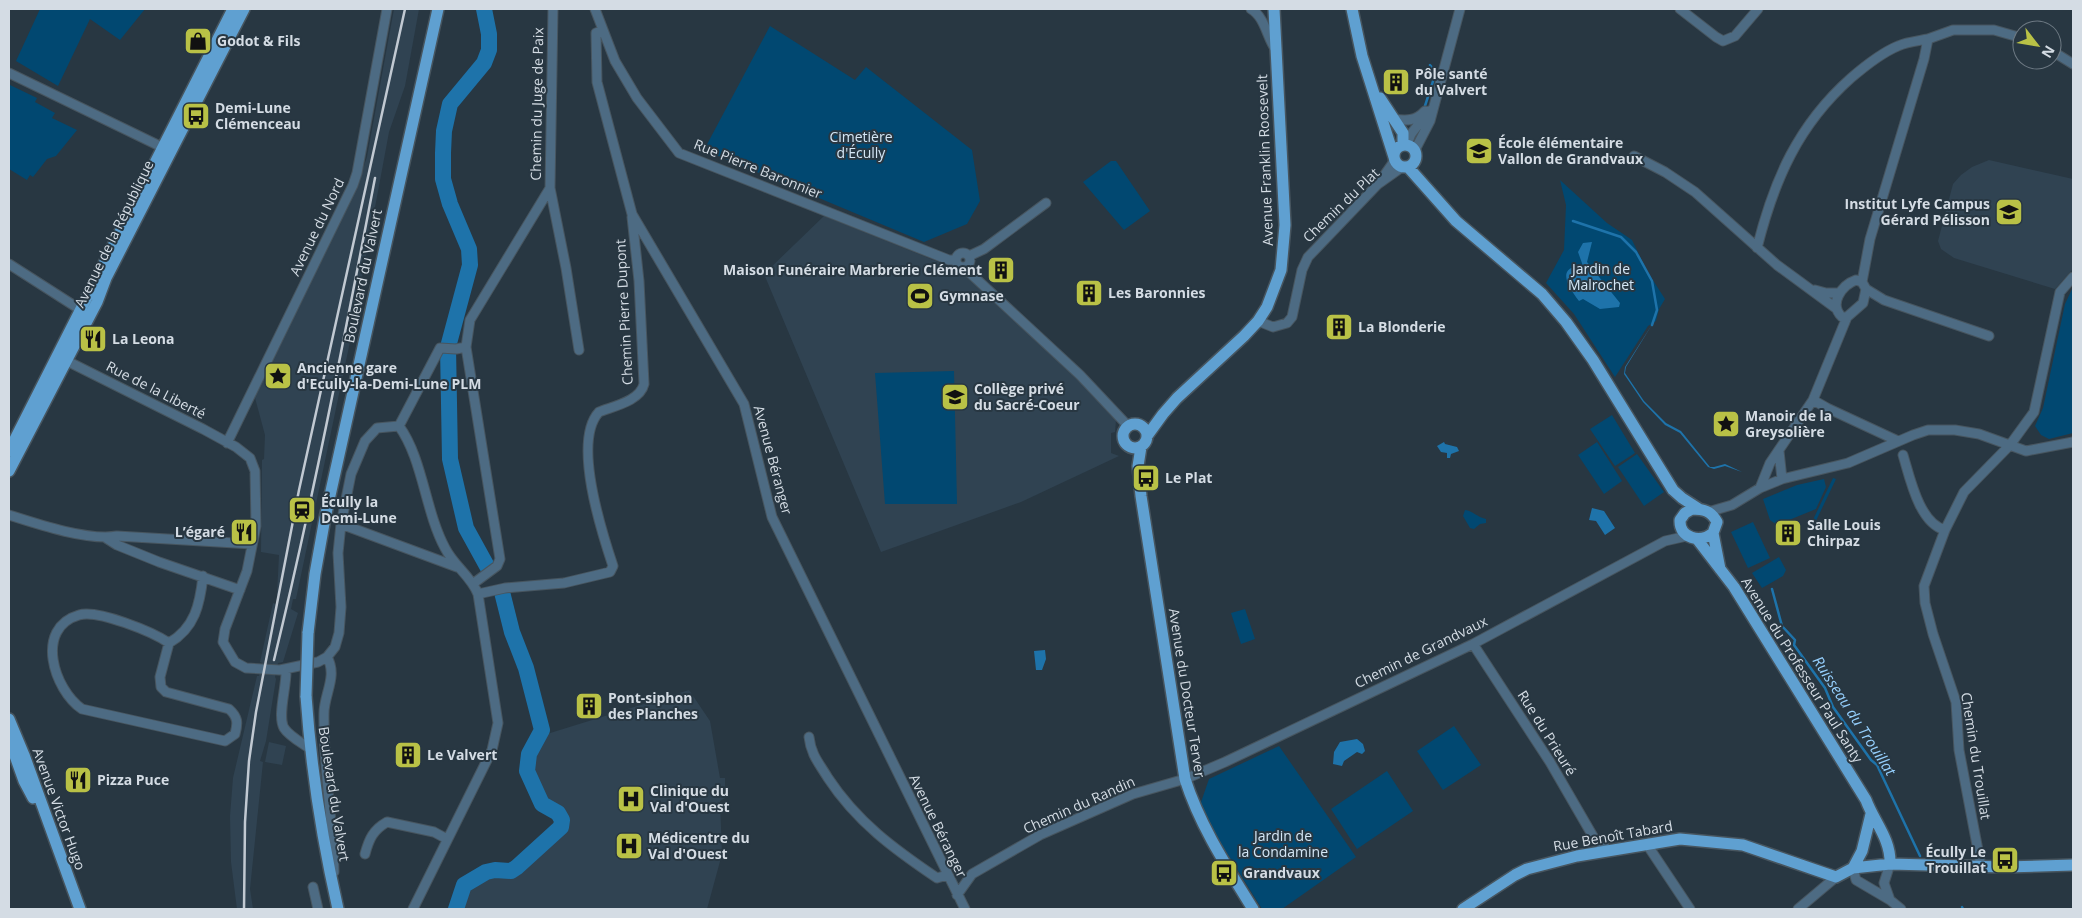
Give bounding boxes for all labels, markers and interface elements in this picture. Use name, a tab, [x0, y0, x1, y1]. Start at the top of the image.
north arrow	[2012, 20, 2062, 70]
shop icon: Godot & Fils	[183, 26, 213, 56]
street label: Chemin du Juge de Paix	[526, 26, 547, 181]
place label: Godot & Fils	[217, 31, 300, 50]
text: N	[2037, 42, 2060, 62]
place label: Pôle santé du Valvert	[1415, 64, 1488, 99]
building icon: Pôle santé du Valvert	[1381, 67, 1411, 97]
street label: Avenue Franklin Roosevelt	[1252, 74, 1277, 246]
place label: Demi-Lune Clémenceau	[215, 98, 301, 133]
bus stop icon: Demi-Lune Clémenceau	[181, 101, 211, 131]
park label: Cimetière d'Écully	[829, 127, 893, 162]
place label: École élémentaire Vallon de Grandvaux	[1498, 133, 1644, 168]
street label: Rue Pierre Baronnier	[691, 134, 825, 203]
school or university icon: École élémentaire Vallon de Grandvaux	[1464, 136, 1494, 166]
street label: Avenue de la République	[70, 157, 158, 311]
street label: Chemin du Plat	[1298, 163, 1383, 246]
street label: Avenue du Nord	[285, 175, 348, 279]
place label: Institut Lyfe Campus Gérard Pélisson	[1845, 194, 1990, 229]
school or university icon: Institut Lyfe Campus Gérard Pélisson	[1994, 197, 2024, 227]
street label: Boulevard du Valvert	[339, 207, 386, 344]
street label: Chemin Pierre Dupont	[610, 239, 637, 385]
building icon: Maison Funéraire Marbrerie Clément	[986, 255, 1016, 285]
park label: Jardin de Malrochet	[1568, 259, 1634, 294]
place label: Maison Funéraire Marbrerie Clément	[723, 260, 982, 279]
building icon: Les Baronnies	[1074, 278, 1104, 308]
sports icon: Gymnase	[905, 281, 935, 311]
place label: Les Baronnies	[1108, 283, 1206, 302]
place label: Gymnase	[939, 286, 1004, 305]
building icon: La Blonderie	[1324, 312, 1354, 342]
place label: La Blonderie	[1358, 317, 1446, 336]
restaurant icon: La Leona	[78, 324, 108, 354]
place label: La Leona	[112, 329, 175, 348]
street label: Rue de la Liberté	[103, 356, 209, 423]
place label: Ancienne gare d'Ecully-la-Demi-Lune PLM	[297, 358, 481, 393]
place icon: Ancienne gare d'Ecully-la-Demi-Lune PLM	[263, 361, 293, 391]
place label: Collège privé du Sacré-Coeur	[974, 379, 1080, 414]
school or university icon: Collège privé du Sacré-Coeur	[940, 382, 970, 412]
street label: Avenue Béranger	[750, 403, 797, 517]
place label: Manoir de la Greysolière	[1745, 406, 1832, 441]
place icon: Manoir de la Greysolière	[1711, 409, 1741, 439]
bus stop icon: Le Plat	[1131, 463, 1161, 493]
place label: Le Plat	[1165, 468, 1212, 487]
place label: Écully la Demi-Lune	[321, 492, 397, 527]
station icon: Écully la Demi-Lune	[287, 495, 317, 525]
place label: Salle Louis Chirpaz	[1807, 515, 1881, 550]
restaurant icon: L’égaré	[229, 517, 259, 547]
building icon: Salle Louis Chirpaz	[1773, 518, 1803, 548]
place label: L’égaré	[175, 522, 225, 541]
street label: Avenue du Professeur Paul Santy	[1737, 573, 1868, 767]
street label: Avenue du Docteur Terver	[1165, 607, 1210, 779]
street label: Chemin de Grandvaux	[1351, 611, 1491, 692]
water label: Ruisseau du Trouillat	[1809, 652, 1902, 780]
street label: Rue du Prieuré	[1514, 686, 1581, 779]
place label: Pont-siphon des Planches	[608, 688, 698, 723]
building icon: Pont-siphon des Planches	[574, 691, 604, 721]
street label: Chemin du Trouillat	[1957, 691, 1996, 821]
street label: Boulevard du Valvert	[314, 725, 355, 863]
building icon: Le Valvert	[393, 740, 423, 770]
street label: Avenue Victor Hugo	[29, 745, 90, 873]
place label: Le Valvert	[427, 745, 497, 764]
restaurant icon: Pizza Puce	[63, 765, 93, 795]
place label: Pizza Puce	[97, 770, 169, 789]
street label: Avenue Béranger	[905, 771, 972, 881]
street label: Chemin du Randin	[1020, 771, 1138, 838]
place label: Clinique du Val d'Ouest	[650, 781, 730, 816]
hospital icon: Clinique du Val d'Ouest	[616, 784, 646, 814]
street label: Rue Benoît Tabard	[1552, 816, 1674, 855]
park label: Jardin de la Condamine	[1238, 826, 1328, 861]
place label: Médicentre du Val d'Ouest	[648, 828, 750, 863]
hospital icon: Médicentre du Val d'Ouest	[614, 831, 644, 861]
place label: Écully Le Trouillat	[1925, 842, 1986, 877]
bus stop icon: Écully Le Trouillat	[1990, 845, 2020, 875]
bus stop icon: Grandvaux	[1209, 858, 1239, 888]
place label: Grandvaux	[1243, 863, 1321, 882]

